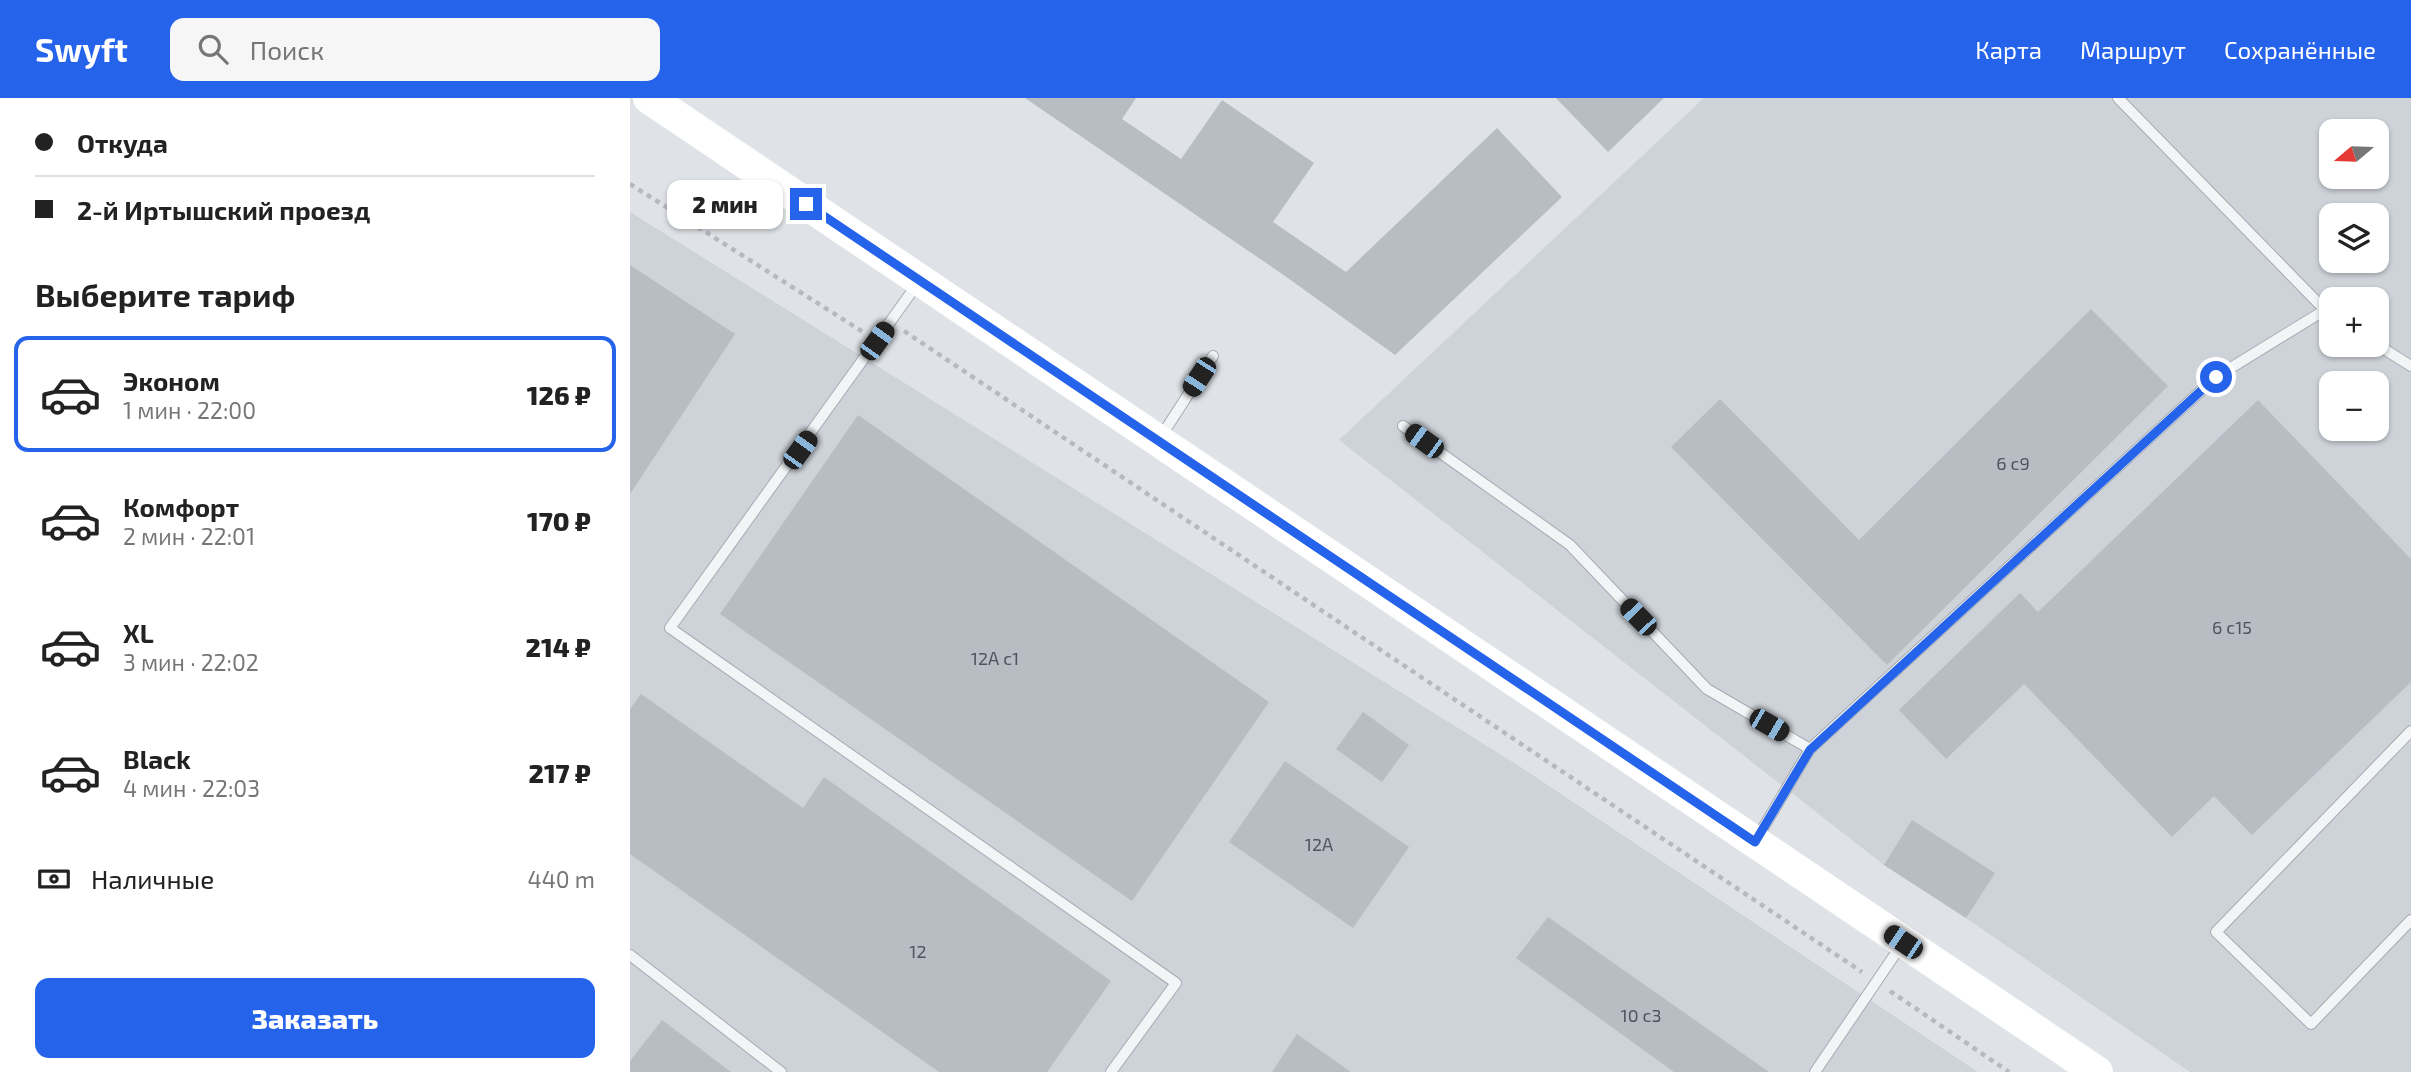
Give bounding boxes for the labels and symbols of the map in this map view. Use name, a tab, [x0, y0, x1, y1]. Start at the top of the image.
north arrow	[2319, 119, 2389, 189]
callout: 2 мин	[666, 180, 782, 228]
route end	[790, 188, 822, 220]
car	[857, 318, 898, 364]
car	[1179, 354, 1220, 400]
route start	[2200, 361, 2232, 393]
car	[1401, 420, 1448, 462]
car	[780, 427, 821, 473]
house number: 6 с9	[1996, 452, 2030, 474]
car	[1616, 595, 1661, 639]
house number: 6 с15	[2212, 616, 2252, 638]
house number: 12А с1	[971, 647, 1019, 669]
car	[1746, 705, 1793, 745]
house number: 12А	[1305, 833, 1334, 855]
car	[1880, 922, 1927, 962]
house number: 12	[909, 940, 927, 962]
house number: 10 с3	[1621, 1004, 1661, 1026]

